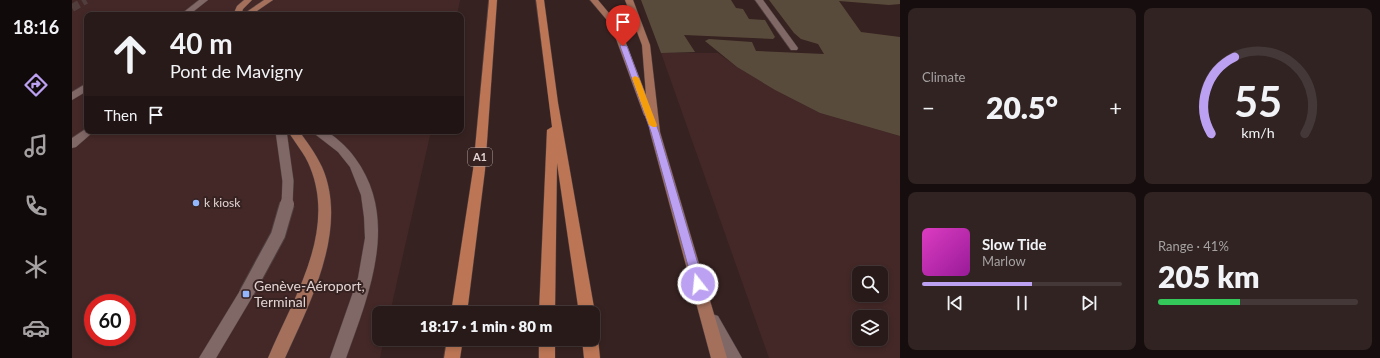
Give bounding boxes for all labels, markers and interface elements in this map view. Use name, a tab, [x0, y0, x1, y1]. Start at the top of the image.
pin	[606, 5, 640, 46]
icon: arrive	[612, 11, 634, 33]
text: 18:16	[13, 16, 59, 38]
text: 40 m	[170, 26, 233, 60]
icon: ahead	[104, 28, 156, 80]
text: Pont de Mavigny	[170, 60, 303, 82]
text: Climate	[922, 69, 965, 85]
icon: directions	[22, 71, 50, 99]
text: 55	[1234, 76, 1282, 126]
text: 20.5°	[986, 89, 1058, 125]
text: −	[922, 94, 935, 121]
text: +	[1109, 94, 1122, 121]
icon: arrive	[145, 104, 167, 126]
text: Then	[104, 106, 137, 124]
text: km/h	[1241, 124, 1275, 141]
icon: music	[22, 132, 50, 160]
road number: A1	[468, 148, 492, 166]
icon: phone	[22, 192, 50, 220]
place label: k kiosk	[204, 195, 241, 210]
marker: k kiosk	[191, 198, 201, 208]
text: Slow Tide	[982, 235, 1047, 253]
text: Range · 41%	[1158, 238, 1229, 254]
icon: climate	[22, 253, 50, 281]
text: Marlow	[982, 253, 1026, 269]
text: 205 km	[1158, 258, 1259, 294]
position arrow	[677, 263, 719, 305]
map controls	[852, 266, 888, 346]
button: search	[852, 266, 888, 302]
place label: Genève-Aéroport, Terminal	[254, 277, 365, 310]
marker: Genève-Aéroport, Terminal	[241, 289, 251, 299]
icon: previous	[944, 292, 966, 314]
icon: pause	[1011, 292, 1033, 314]
icon: next	[1078, 292, 1100, 314]
speed limit sign: 60	[84, 294, 136, 346]
button: layers	[852, 310, 888, 346]
icon: car	[22, 314, 50, 342]
text: 18:17 · 1 min · 80 m	[420, 317, 552, 335]

